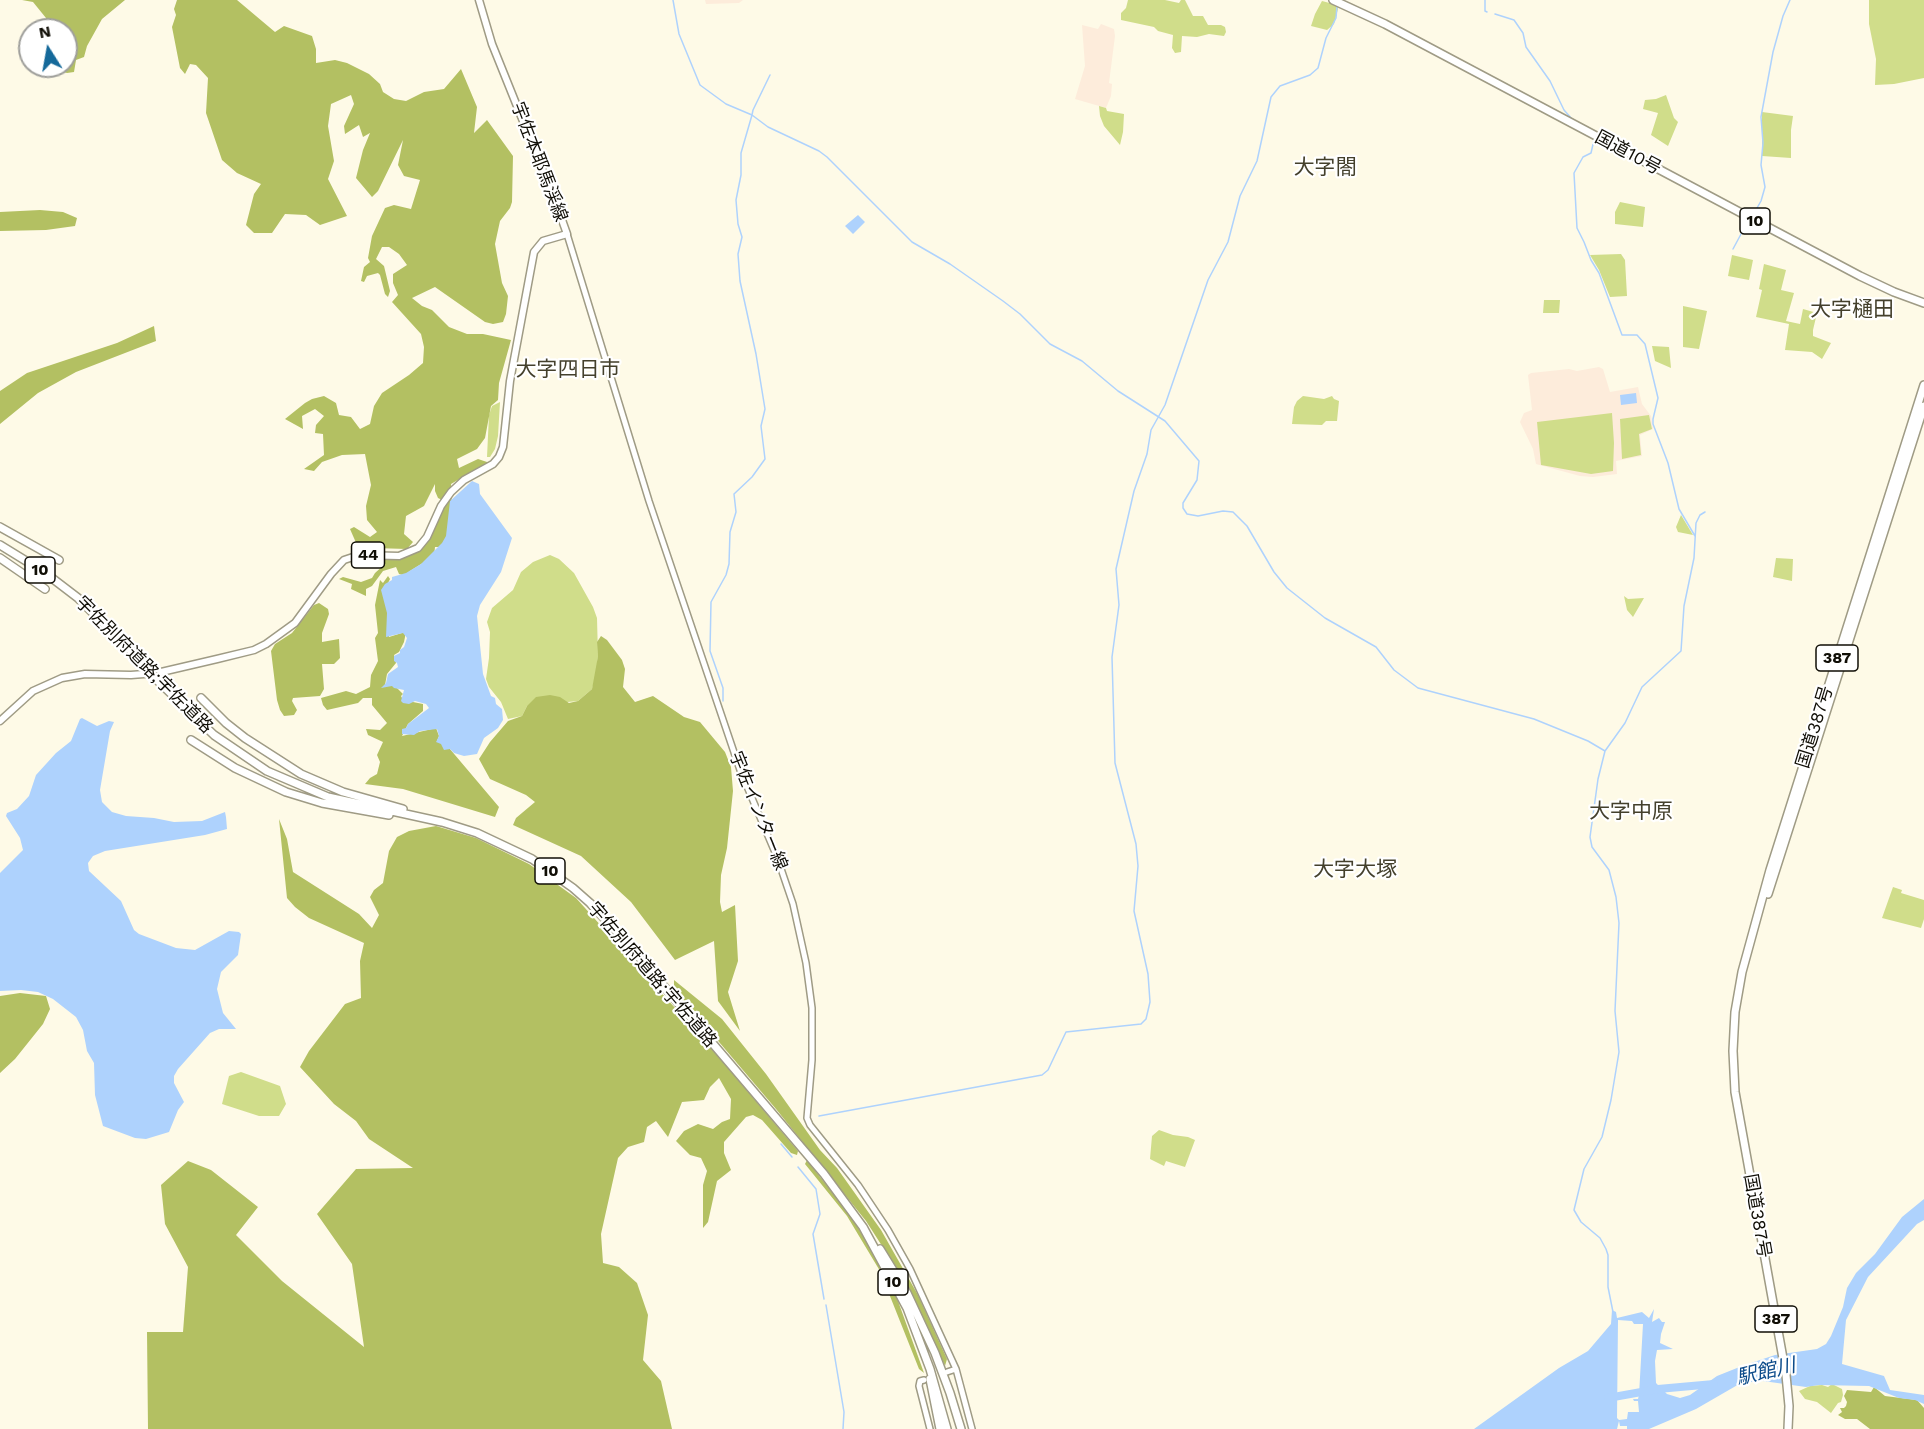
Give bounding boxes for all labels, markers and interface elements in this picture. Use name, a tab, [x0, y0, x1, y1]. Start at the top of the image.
north arrow	[18, 18, 78, 78]
text: N	[37, 21, 52, 42]
street label: 宇佐本耶馬渓線	[506, 99, 572, 225]
street label: 国道10号	[1591, 127, 1665, 179]
district label: 大字閤	[1294, 155, 1356, 181]
road number: 10	[1740, 208, 1770, 234]
district label: 大字樋田	[1810, 297, 1894, 323]
district label: 大字四日市	[516, 357, 620, 383]
road number: 44	[352, 542, 385, 568]
road number: 10	[25, 557, 55, 583]
street label: 宇佐別府道路;宇佐道路	[71, 592, 217, 738]
road number: 387	[1816, 645, 1858, 671]
street label: 国道387号	[1792, 683, 1838, 771]
street label: 宇佐インター線	[724, 749, 792, 873]
district label: 大字中原	[1589, 799, 1673, 825]
district label: 大字大塚	[1313, 857, 1397, 883]
road number: 10	[535, 858, 565, 884]
street label: 宇佐別府道路;宇佐道路	[583, 898, 721, 1052]
street label: 国道387号	[1739, 1172, 1775, 1260]
road number: 10	[878, 1269, 908, 1295]
road number: 387	[1755, 1306, 1797, 1332]
water label: 駅館川	[1734, 1354, 1798, 1390]

